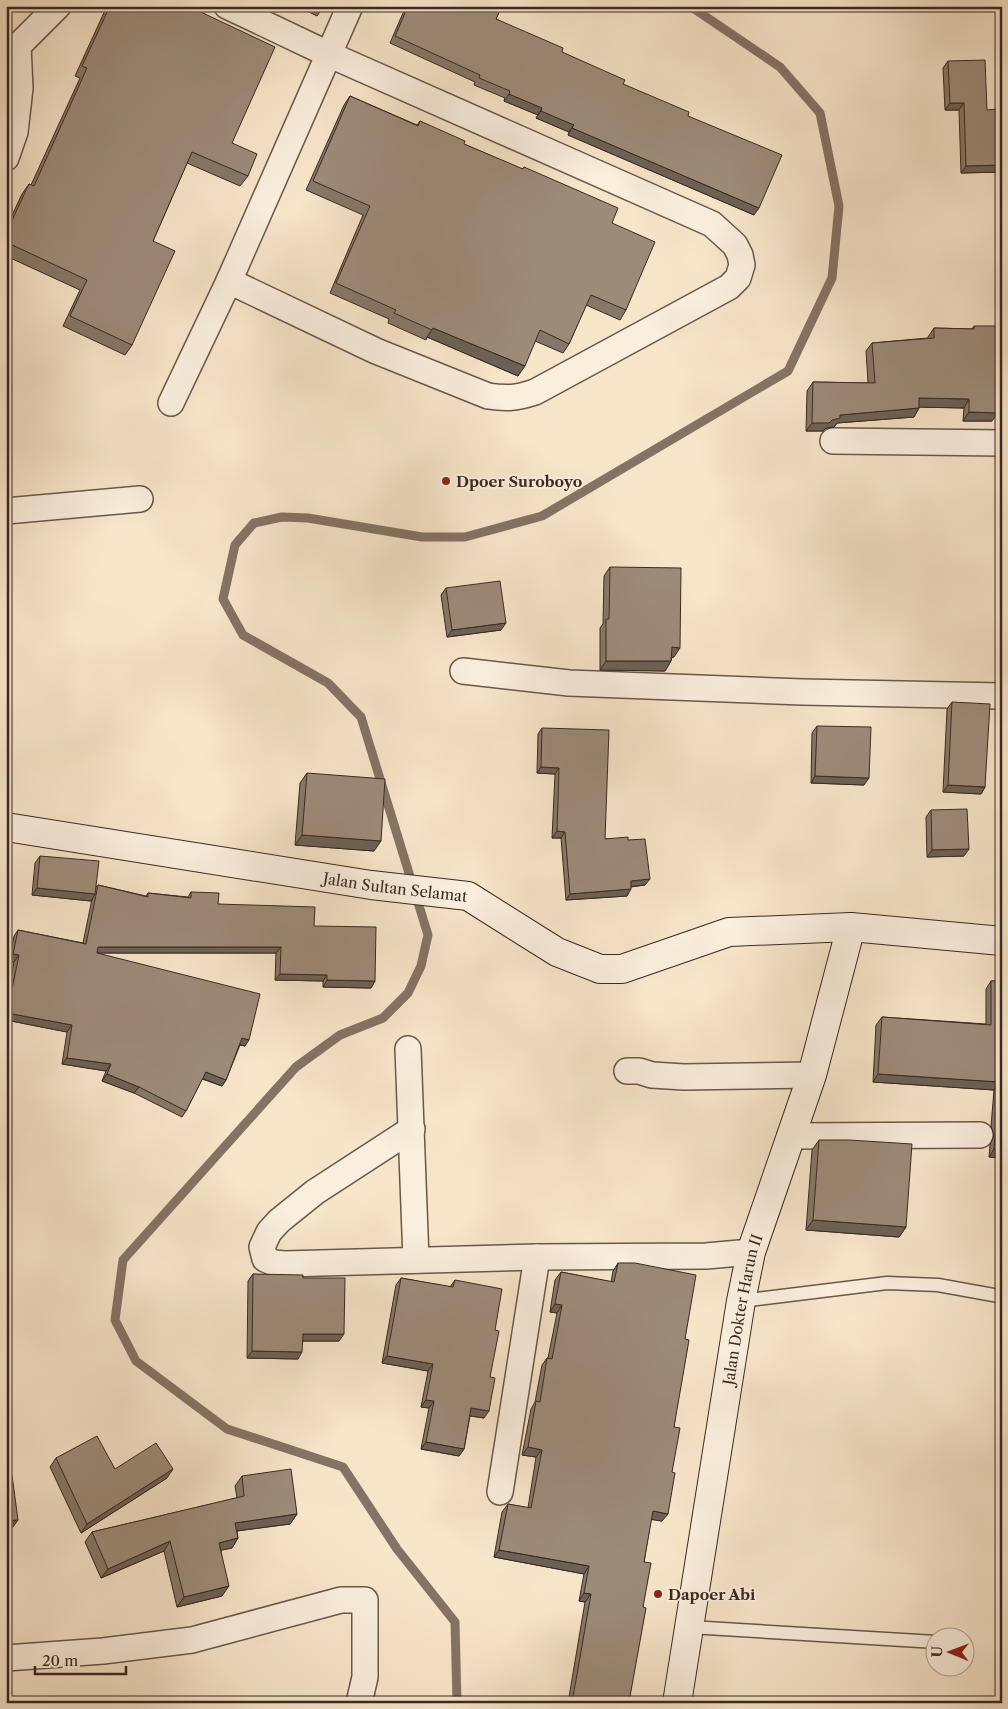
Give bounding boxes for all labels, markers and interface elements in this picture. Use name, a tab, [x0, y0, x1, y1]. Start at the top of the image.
place label: Dpoer Suroboyo	[456, 472, 582, 491]
marker: Dpoer Suroboyo	[440, 475, 452, 487]
street label: Jalan Sultan Selamat	[320, 868, 469, 905]
street label: Jalan Dokter Harun II	[718, 1231, 766, 1388]
place label: Dapoer Abi	[668, 1585, 756, 1604]
marker: Dapoer Abi	[652, 1588, 664, 1600]
north arrow	[926, 1626, 976, 1676]
scale bar	[35, 1644, 126, 1676]
text: U	[928, 1645, 946, 1658]
text: 20 m	[42, 1651, 78, 1670]

